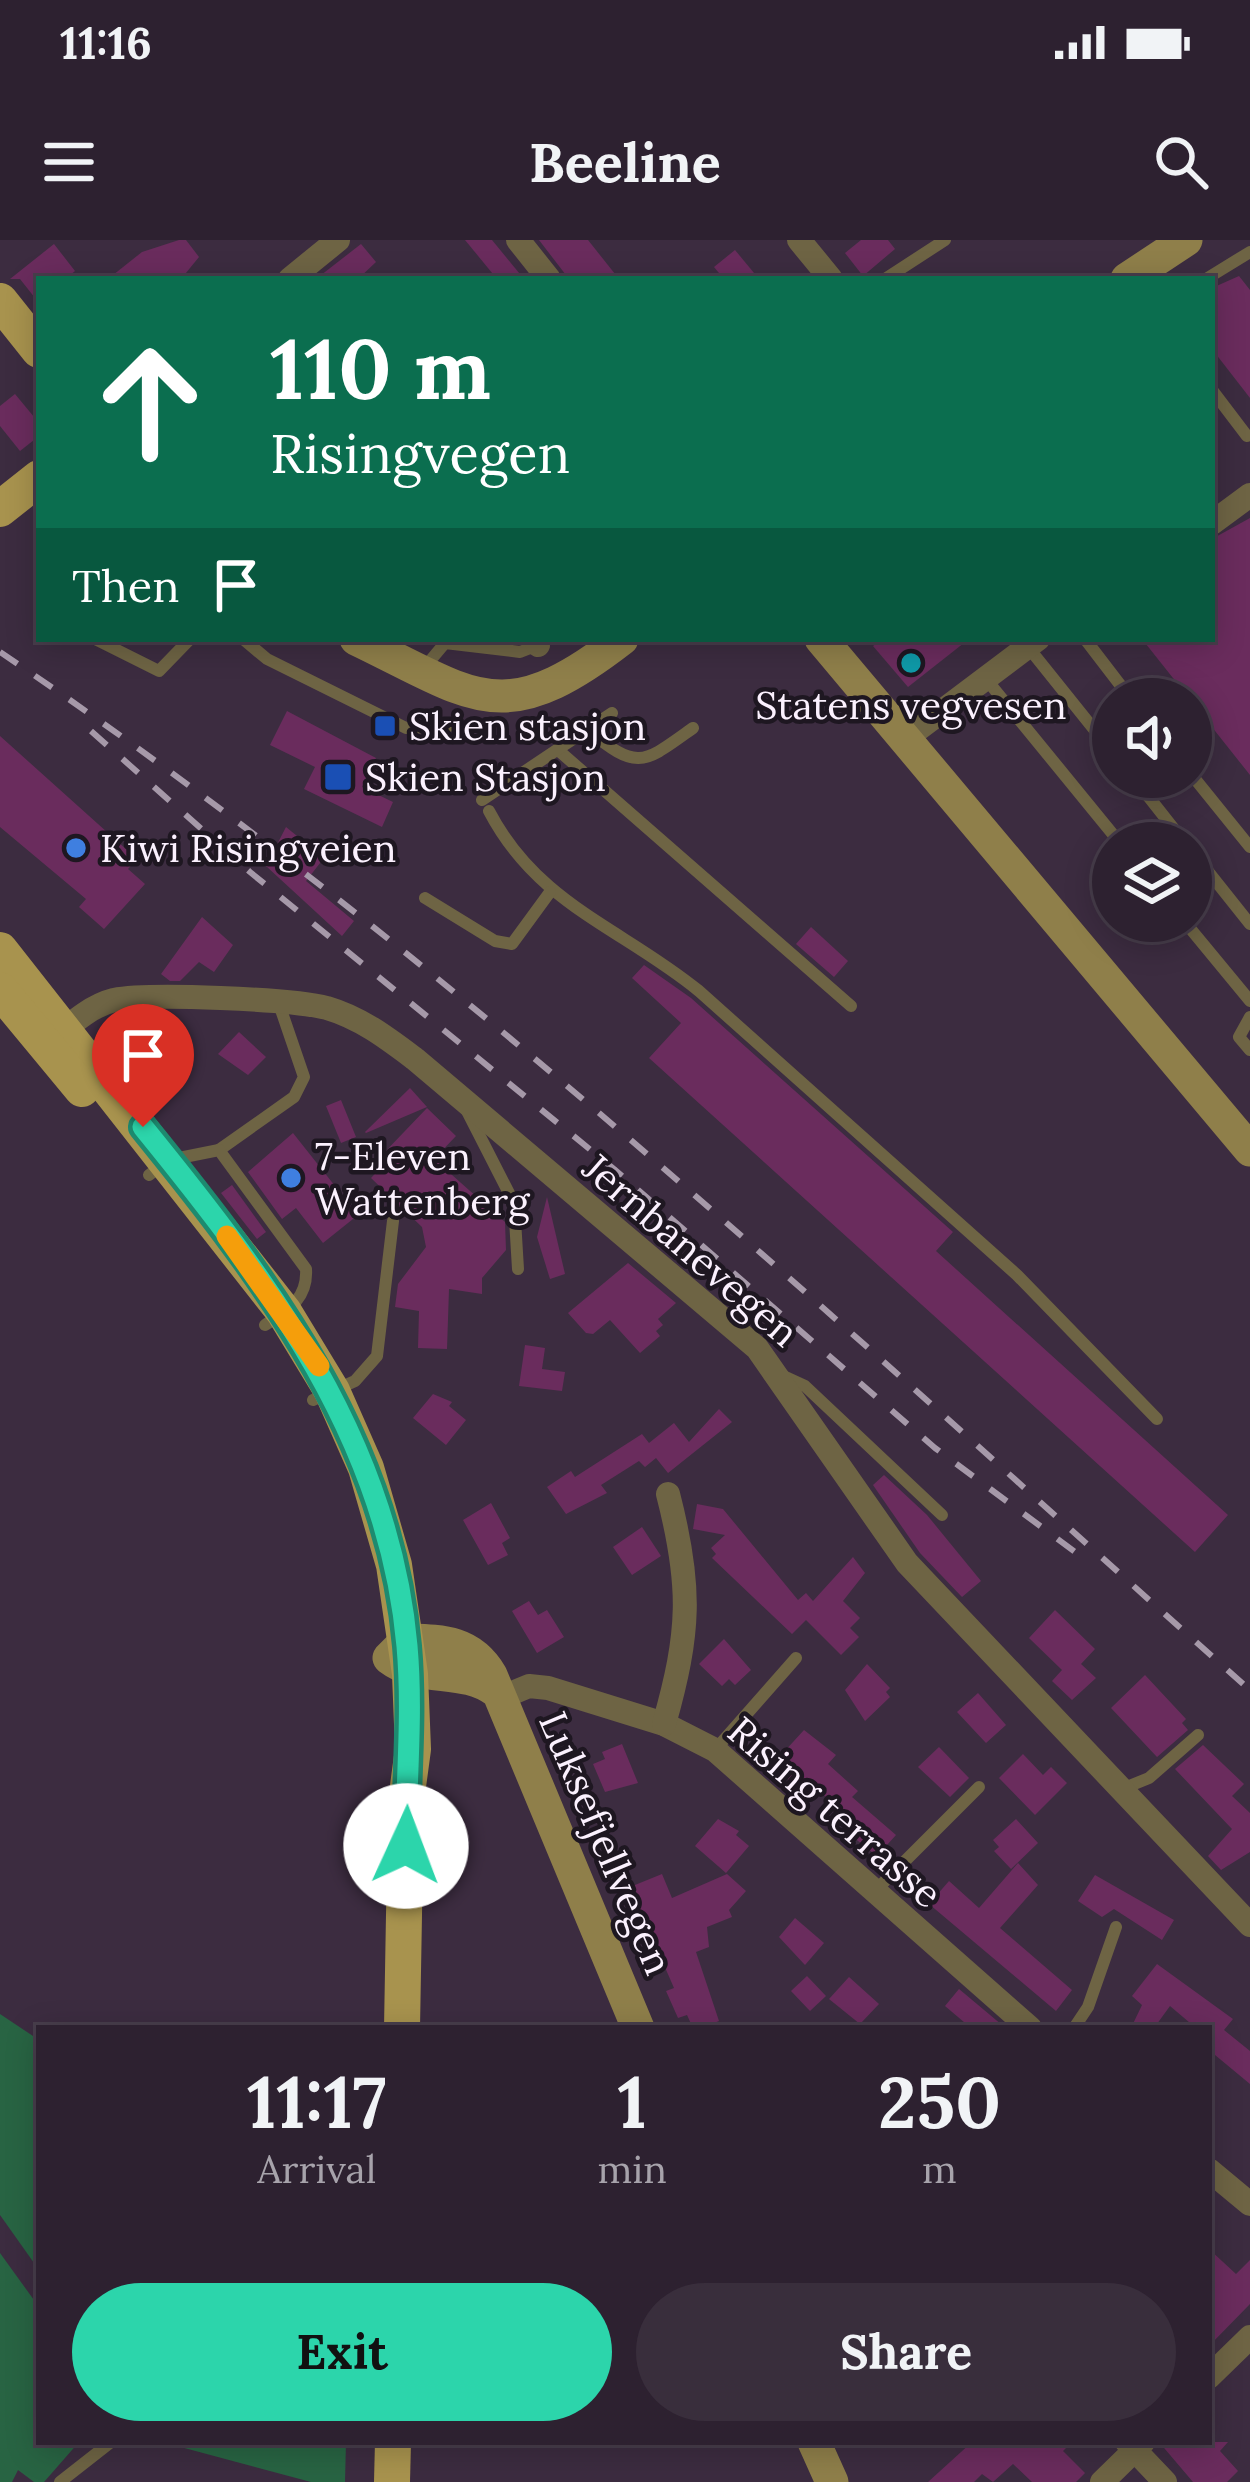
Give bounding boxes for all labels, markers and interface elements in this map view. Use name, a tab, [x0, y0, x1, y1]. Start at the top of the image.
text: 11:16	[60, 14, 152, 71]
text: Beeline	[529, 128, 721, 197]
icon: menu	[36, 129, 102, 195]
icon: search	[1148, 129, 1214, 195]
text: 110 m	[270, 314, 491, 422]
icon: ahead	[72, 324, 228, 480]
text: Risingvegen	[270, 419, 570, 488]
icon: arrive	[203, 552, 269, 618]
text: Then	[72, 557, 179, 614]
marker: Statens vegvesen	[898, 650, 924, 676]
map controls	[1092, 678, 1212, 942]
button: sound	[1092, 678, 1212, 798]
place label: Statens vegvesen	[755, 680, 1067, 730]
place label: Skien stasjon	[409, 701, 646, 751]
marker: Skien stasjon	[372, 713, 398, 739]
place label: Skien Stasjon	[365, 752, 606, 802]
marker: Skien Stasjon	[322, 761, 354, 793]
button: layers	[1092, 822, 1212, 942]
place label: Kiwi Risingveien	[100, 823, 396, 873]
marker: Kiwi Risingveien	[63, 835, 89, 861]
pin	[92, 1004, 194, 1127]
icon: arrive	[110, 1022, 176, 1088]
place label: 7-Eleven Wattenberg	[315, 1131, 531, 1226]
street label: Jernbanevegen	[572, 1142, 809, 1357]
marker: 7-Eleven Wattenberg	[278, 1165, 304, 1191]
street label: Luksefjellvegen	[528, 1704, 684, 1982]
street label: Rising terrasse	[718, 1706, 952, 1918]
position arrow	[343, 1783, 469, 1909]
text: 11:17	[247, 2056, 386, 2148]
text: 1	[618, 2056, 647, 2148]
text: 250	[878, 2056, 1001, 2148]
text: Arrival	[257, 2144, 376, 2194]
text: min	[597, 2144, 667, 2194]
text: m	[922, 2144, 957, 2194]
button: Exit	[72, 2283, 612, 2421]
button: Share	[636, 2283, 1176, 2421]

